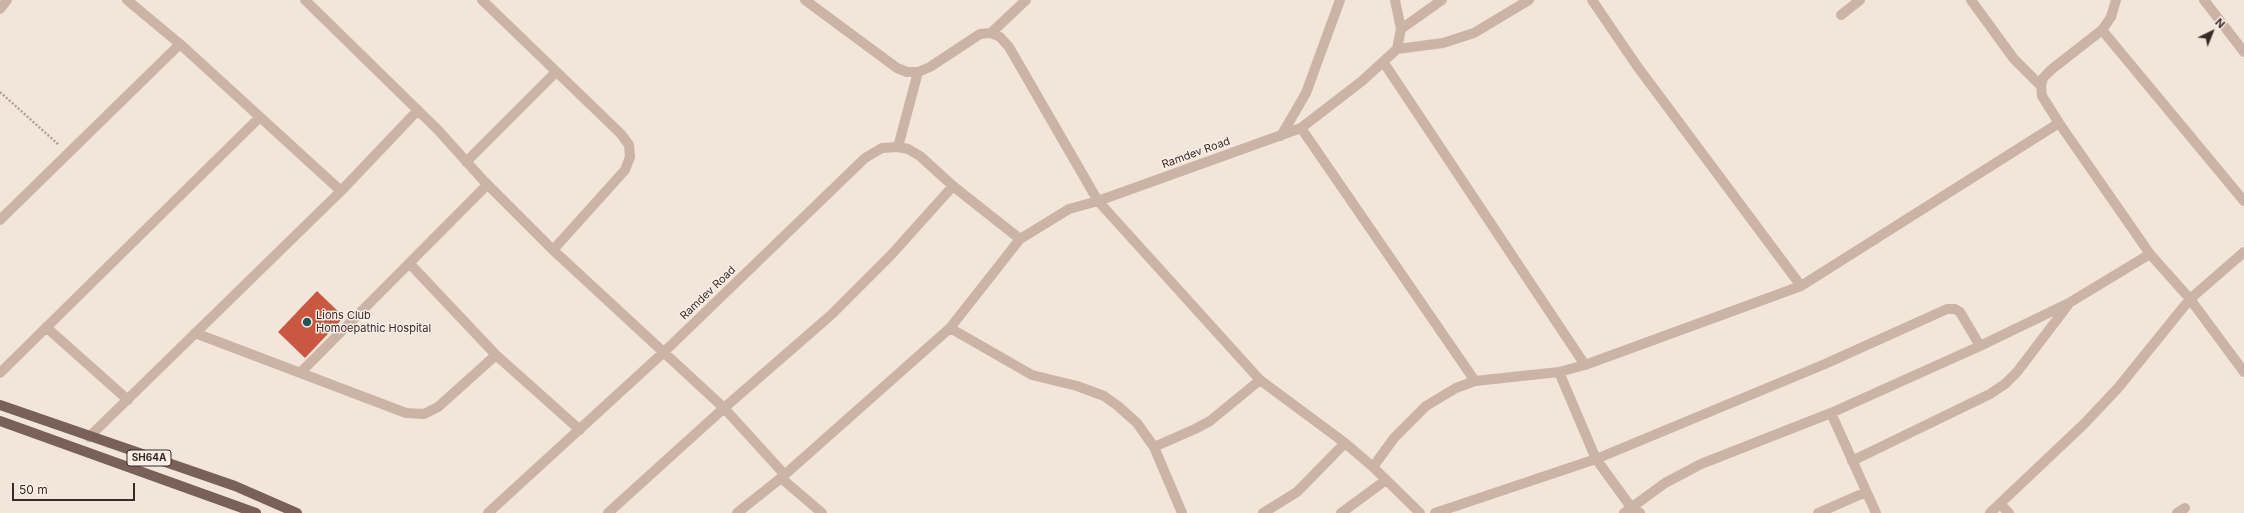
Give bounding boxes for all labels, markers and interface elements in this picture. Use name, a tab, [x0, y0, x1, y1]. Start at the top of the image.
north arrow	[2192, 12, 2232, 52]
text: N	[2212, 15, 2228, 31]
street label: Ramdev Road	[1160, 135, 1232, 171]
street label: Ramdev Road	[678, 263, 738, 323]
place label: Lions Club Homoepathic Hospital	[316, 309, 431, 335]
marker: Lions Club Homoepathic Hospital	[301, 316, 313, 328]
road number: SH64A	[127, 450, 171, 466]
scale bar	[14, 475, 137, 501]
text: 50 m	[19, 482, 48, 497]

